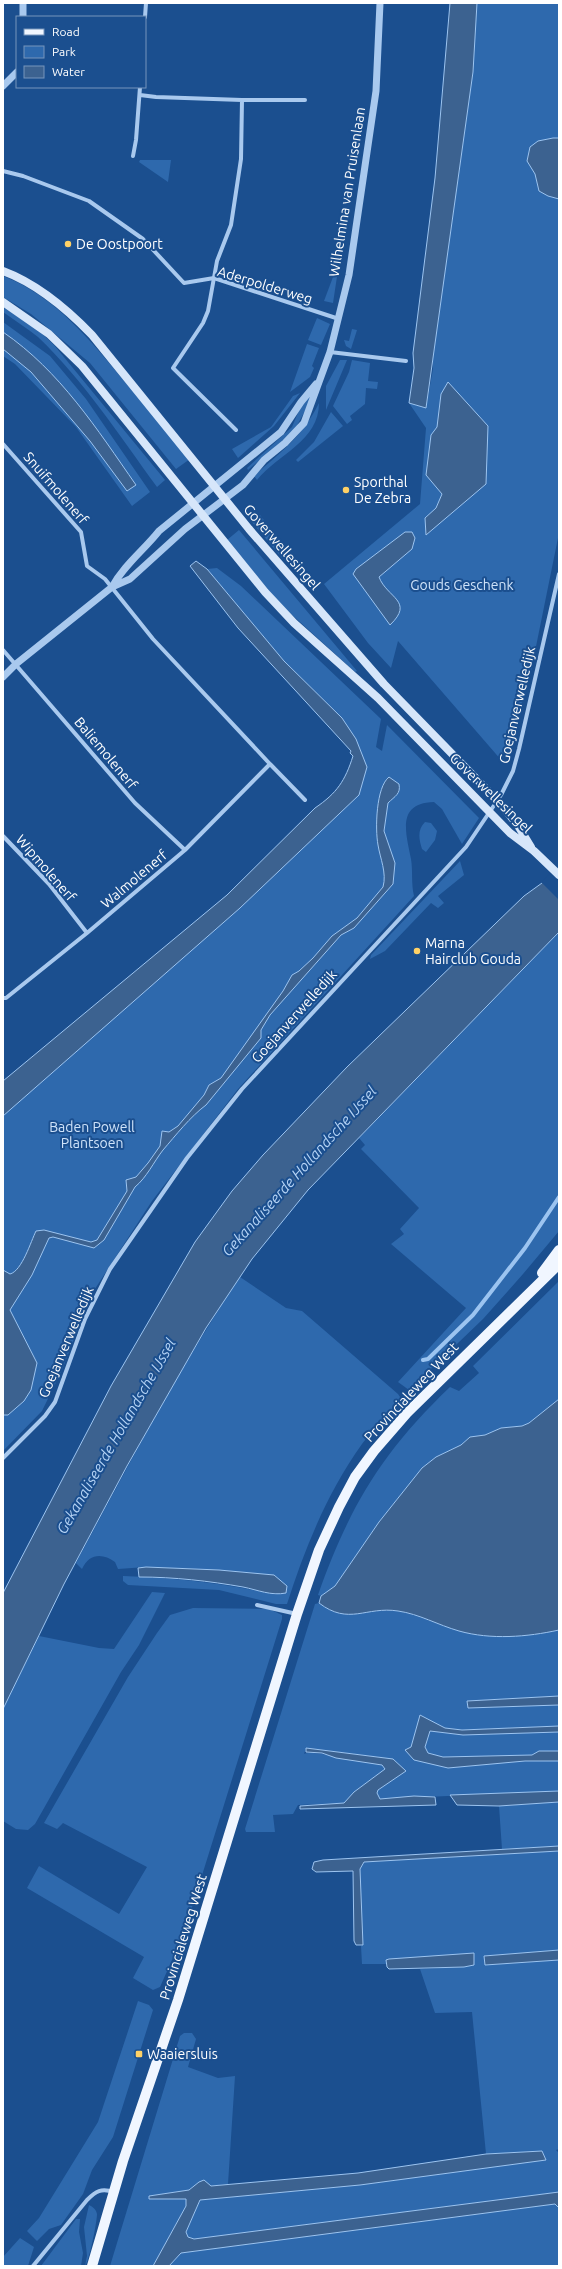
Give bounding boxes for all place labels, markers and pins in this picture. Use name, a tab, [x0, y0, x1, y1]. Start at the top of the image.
place label: De Oostpoort	[76, 236, 163, 252]
marker: De Oostpoort	[63, 239, 73, 249]
place label: Sporthal De Zebra	[354, 474, 411, 506]
marker: Sporthal De Zebra	[341, 485, 351, 495]
place label: Marna Hairclub Gouda	[425, 935, 521, 967]
marker: Marna Hairclub Gouda	[412, 946, 422, 956]
place label: Waaiersluis	[147, 2046, 218, 2062]
marker: Waaiersluis	[134, 2049, 144, 2059]

